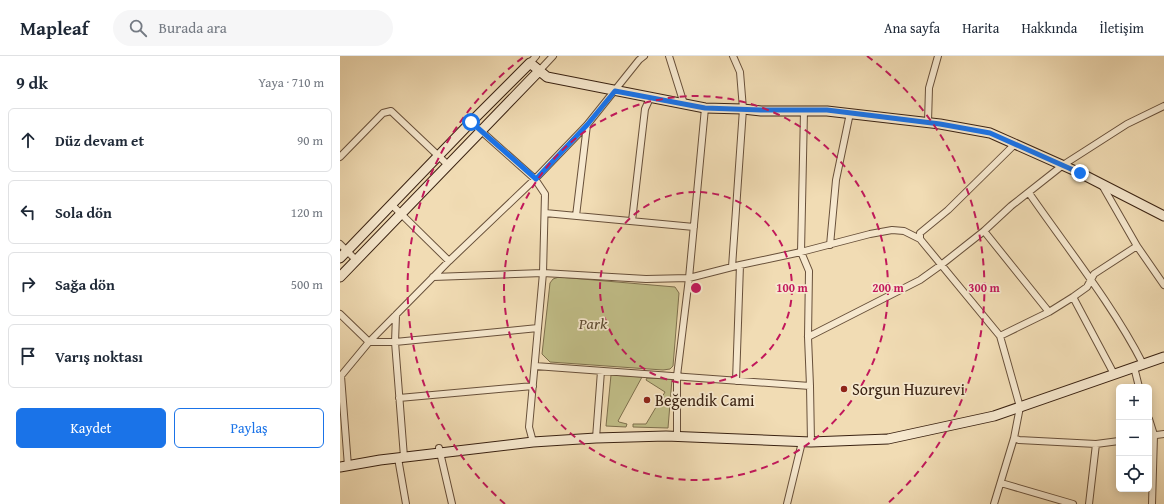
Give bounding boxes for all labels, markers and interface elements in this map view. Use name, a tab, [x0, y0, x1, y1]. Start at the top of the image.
search box	[113, 10, 393, 46]
text: Mapleaf	[20, 14, 89, 42]
icon: search	[127, 17, 149, 39]
text: Burada ara	[159, 17, 227, 38]
text: Ana sayfa	[884, 18, 940, 38]
text: Harita	[962, 18, 999, 38]
text: Hakkında	[1021, 18, 1077, 38]
text: İletişim	[1099, 18, 1144, 38]
text: 9 dk	[16, 70, 48, 95]
text: Yaya · 710 m	[258, 73, 324, 92]
route start	[462, 113, 480, 131]
icon: ahead	[17, 129, 39, 151]
text: Düz devam et	[55, 130, 144, 151]
text: 90 m	[297, 131, 323, 150]
route end	[1071, 164, 1089, 182]
icon: left	[17, 201, 39, 223]
text: Sola dön	[55, 202, 112, 223]
text: 120 m	[291, 203, 323, 222]
icon: right	[17, 273, 39, 295]
text: Sağa dön	[55, 274, 115, 295]
text: 500 m	[291, 275, 323, 294]
text: 100 m	[776, 279, 809, 296]
text: 200 m	[872, 279, 905, 296]
text: 300 m	[968, 279, 1001, 296]
centre of rings	[689, 281, 703, 295]
park label: Park	[578, 311, 608, 335]
icon: arrive	[17, 345, 39, 367]
text: Varış noktası	[55, 346, 143, 367]
place label: Sorgun Huzurevi	[852, 377, 965, 401]
marker: Sorgun Huzurevi	[839, 384, 849, 394]
map controls	[1116, 384, 1152, 492]
button: +	[1116, 384, 1152, 420]
place label: Beğendik Cami	[655, 388, 755, 412]
marker: Beğendik Cami	[642, 395, 652, 405]
button: Kaydet	[16, 408, 166, 448]
button: Paylaş	[174, 408, 324, 448]
button: −	[1116, 420, 1152, 456]
button: locate	[1116, 456, 1152, 492]

